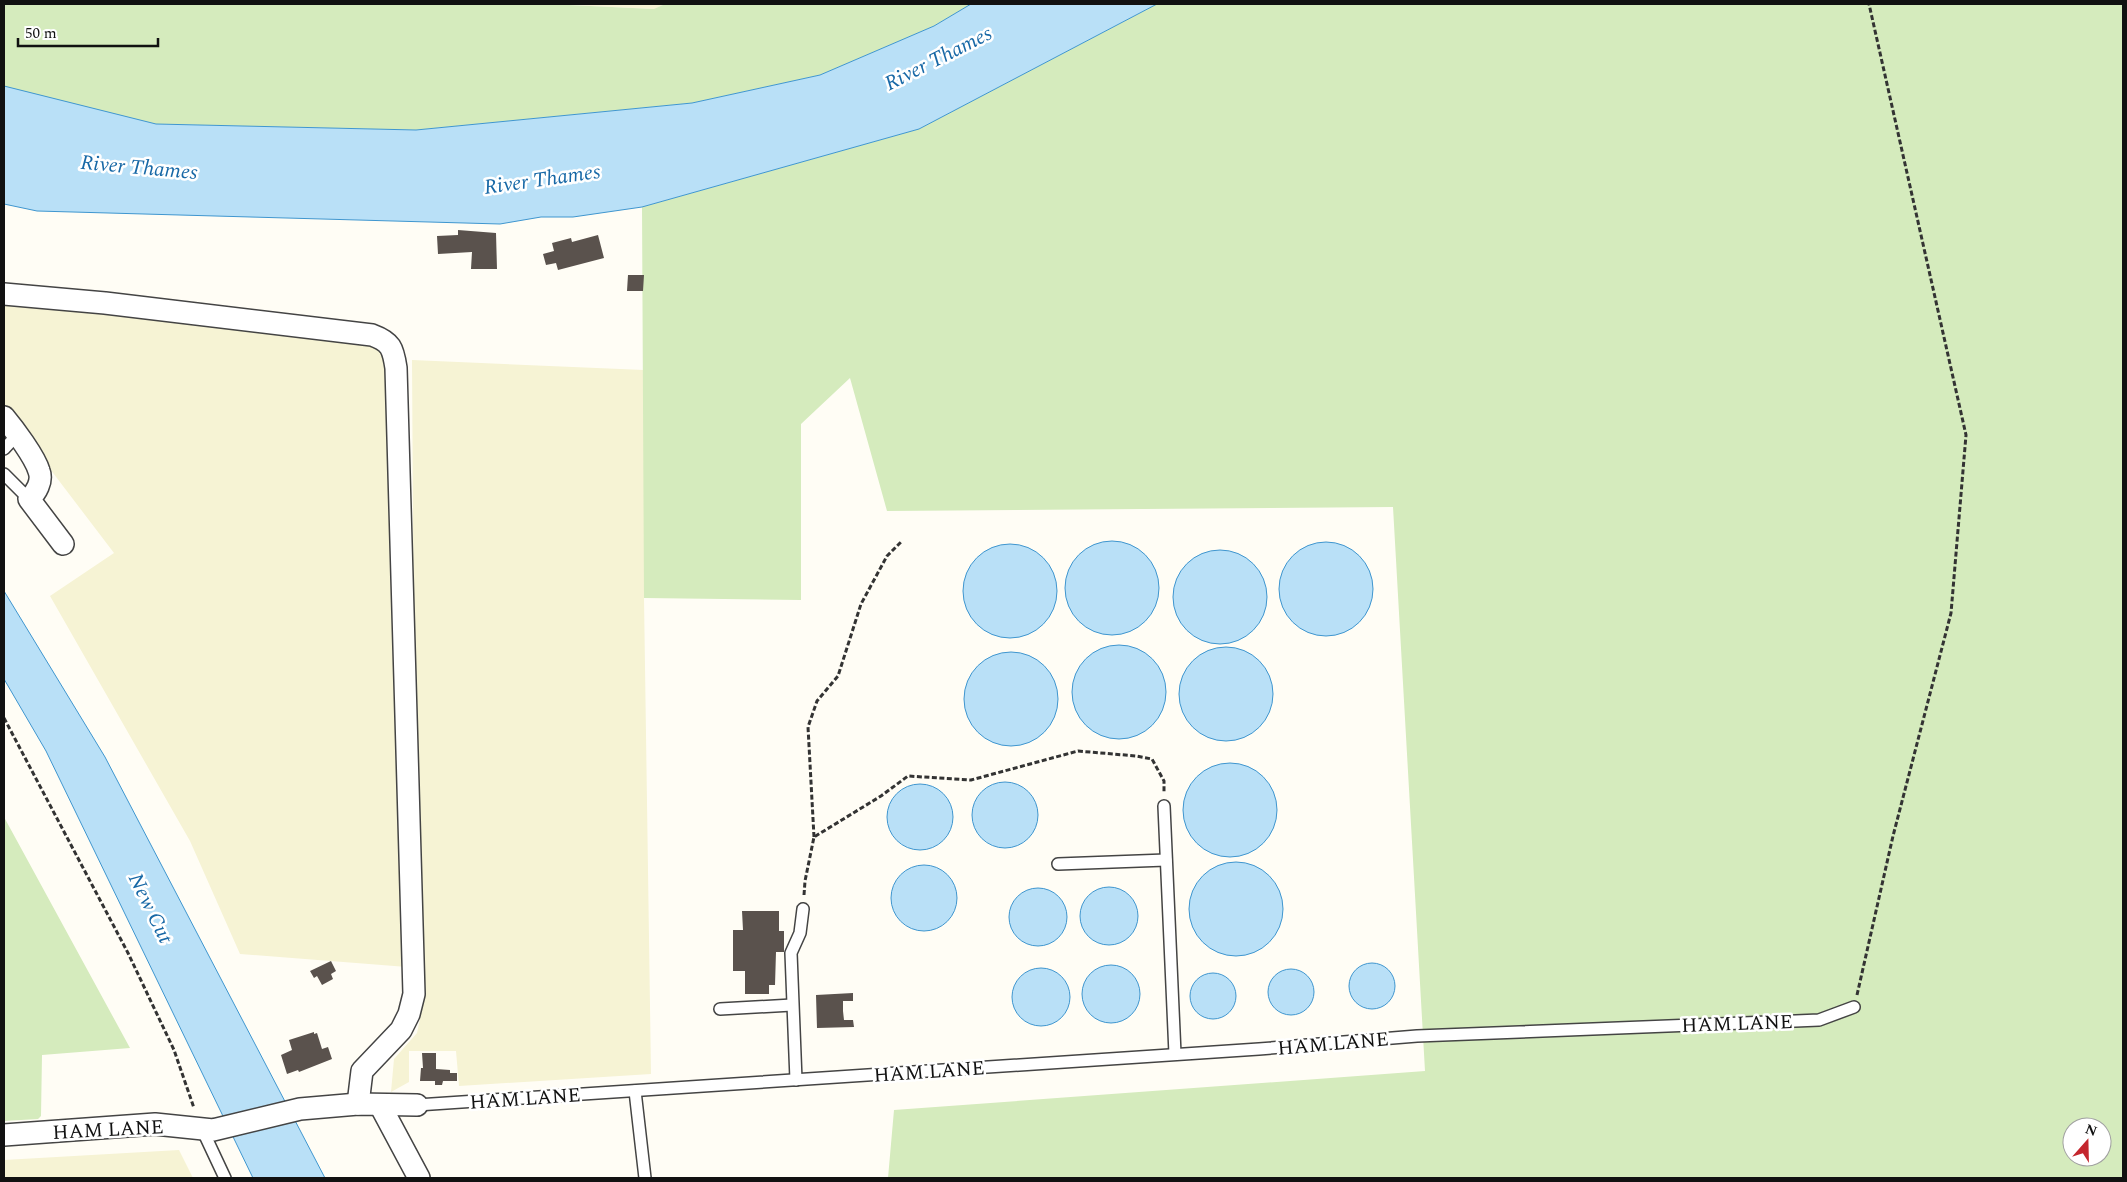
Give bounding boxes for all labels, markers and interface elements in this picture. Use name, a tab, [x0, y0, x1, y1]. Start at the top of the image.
scale bar	[18, 15, 158, 47]
water label: River Thames	[879, 18, 998, 100]
text: 50 m	[25, 22, 57, 45]
water label: River Thames	[79, 147, 199, 189]
water label: River Thames	[482, 156, 603, 204]
water label: New Cut	[119, 868, 181, 950]
street label: HAM LANE	[1681, 1007, 1793, 1041]
street label: HAM LANE	[1276, 1024, 1390, 1064]
street label: HAM LANE	[872, 1053, 986, 1091]
street label: HAM LANE	[468, 1080, 582, 1118]
street label: HAM LANE	[52, 1112, 164, 1148]
north arrow	[2062, 1117, 2112, 1167]
text: N	[2082, 1118, 2100, 1142]

